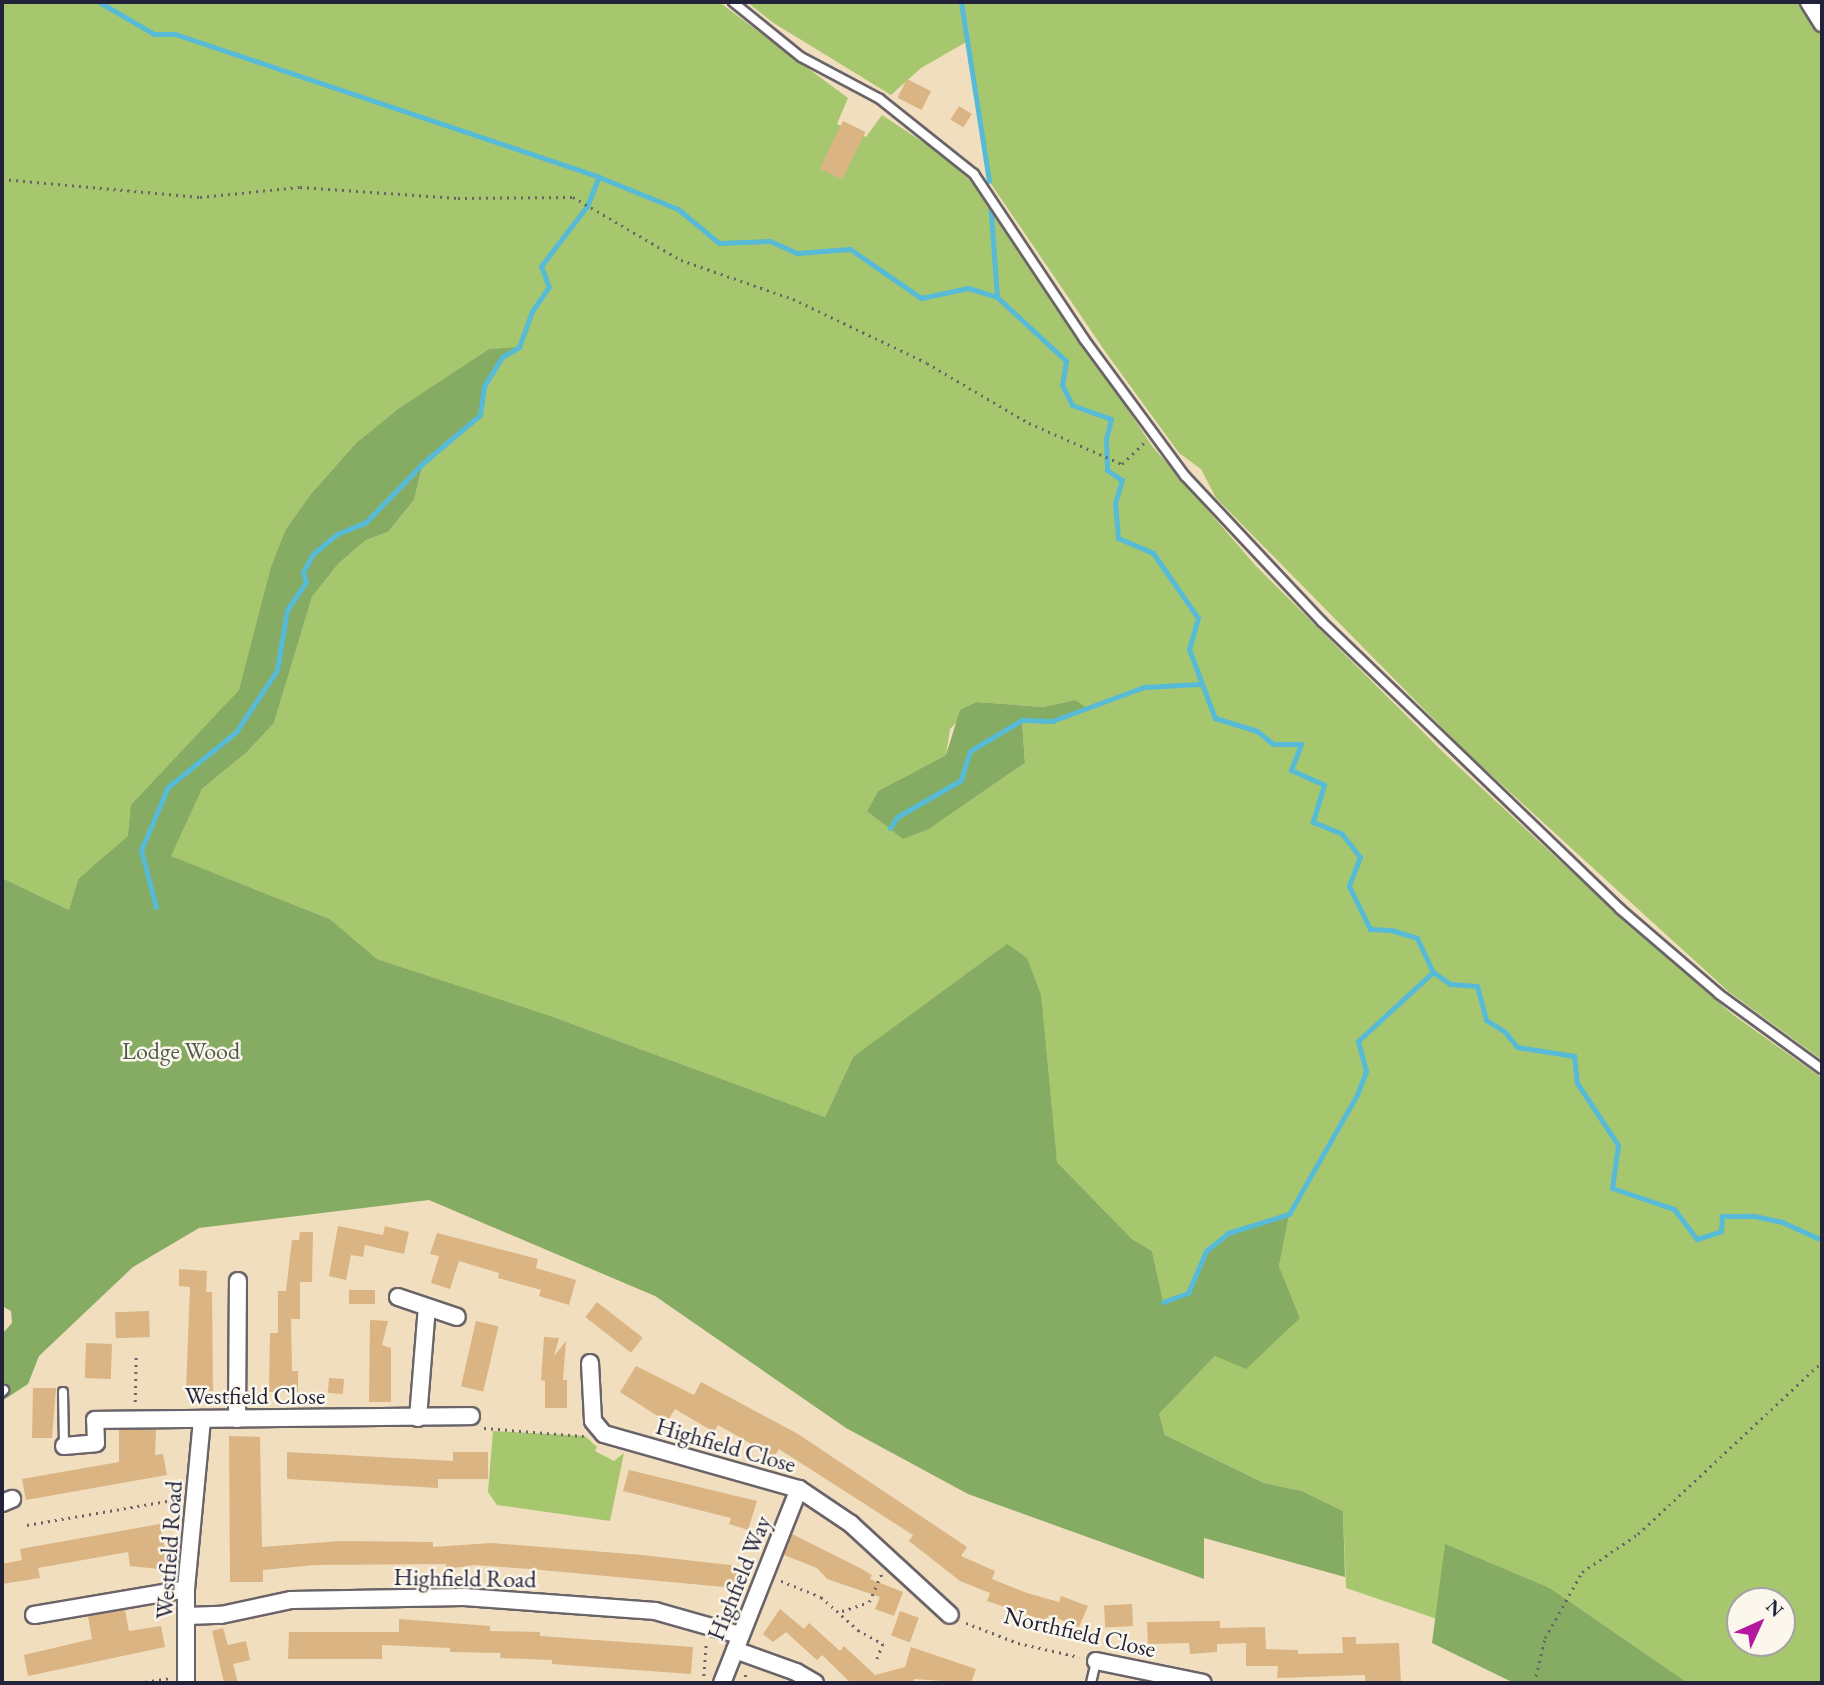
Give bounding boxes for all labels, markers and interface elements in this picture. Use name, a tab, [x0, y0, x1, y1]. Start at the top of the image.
park label: Lodge Wood	[122, 1037, 240, 1065]
street label: Westfield Close	[185, 1382, 325, 1410]
street label: Highfield Close	[653, 1411, 799, 1479]
street label: Westfield Road	[150, 1480, 188, 1620]
street label: Highfield Way	[701, 1511, 777, 1645]
street label: Highfield Road	[393, 1562, 537, 1594]
north arrow	[1726, 1587, 1796, 1657]
text: N	[1761, 1594, 1789, 1622]
street label: Northfield Close	[1001, 1601, 1159, 1663]

